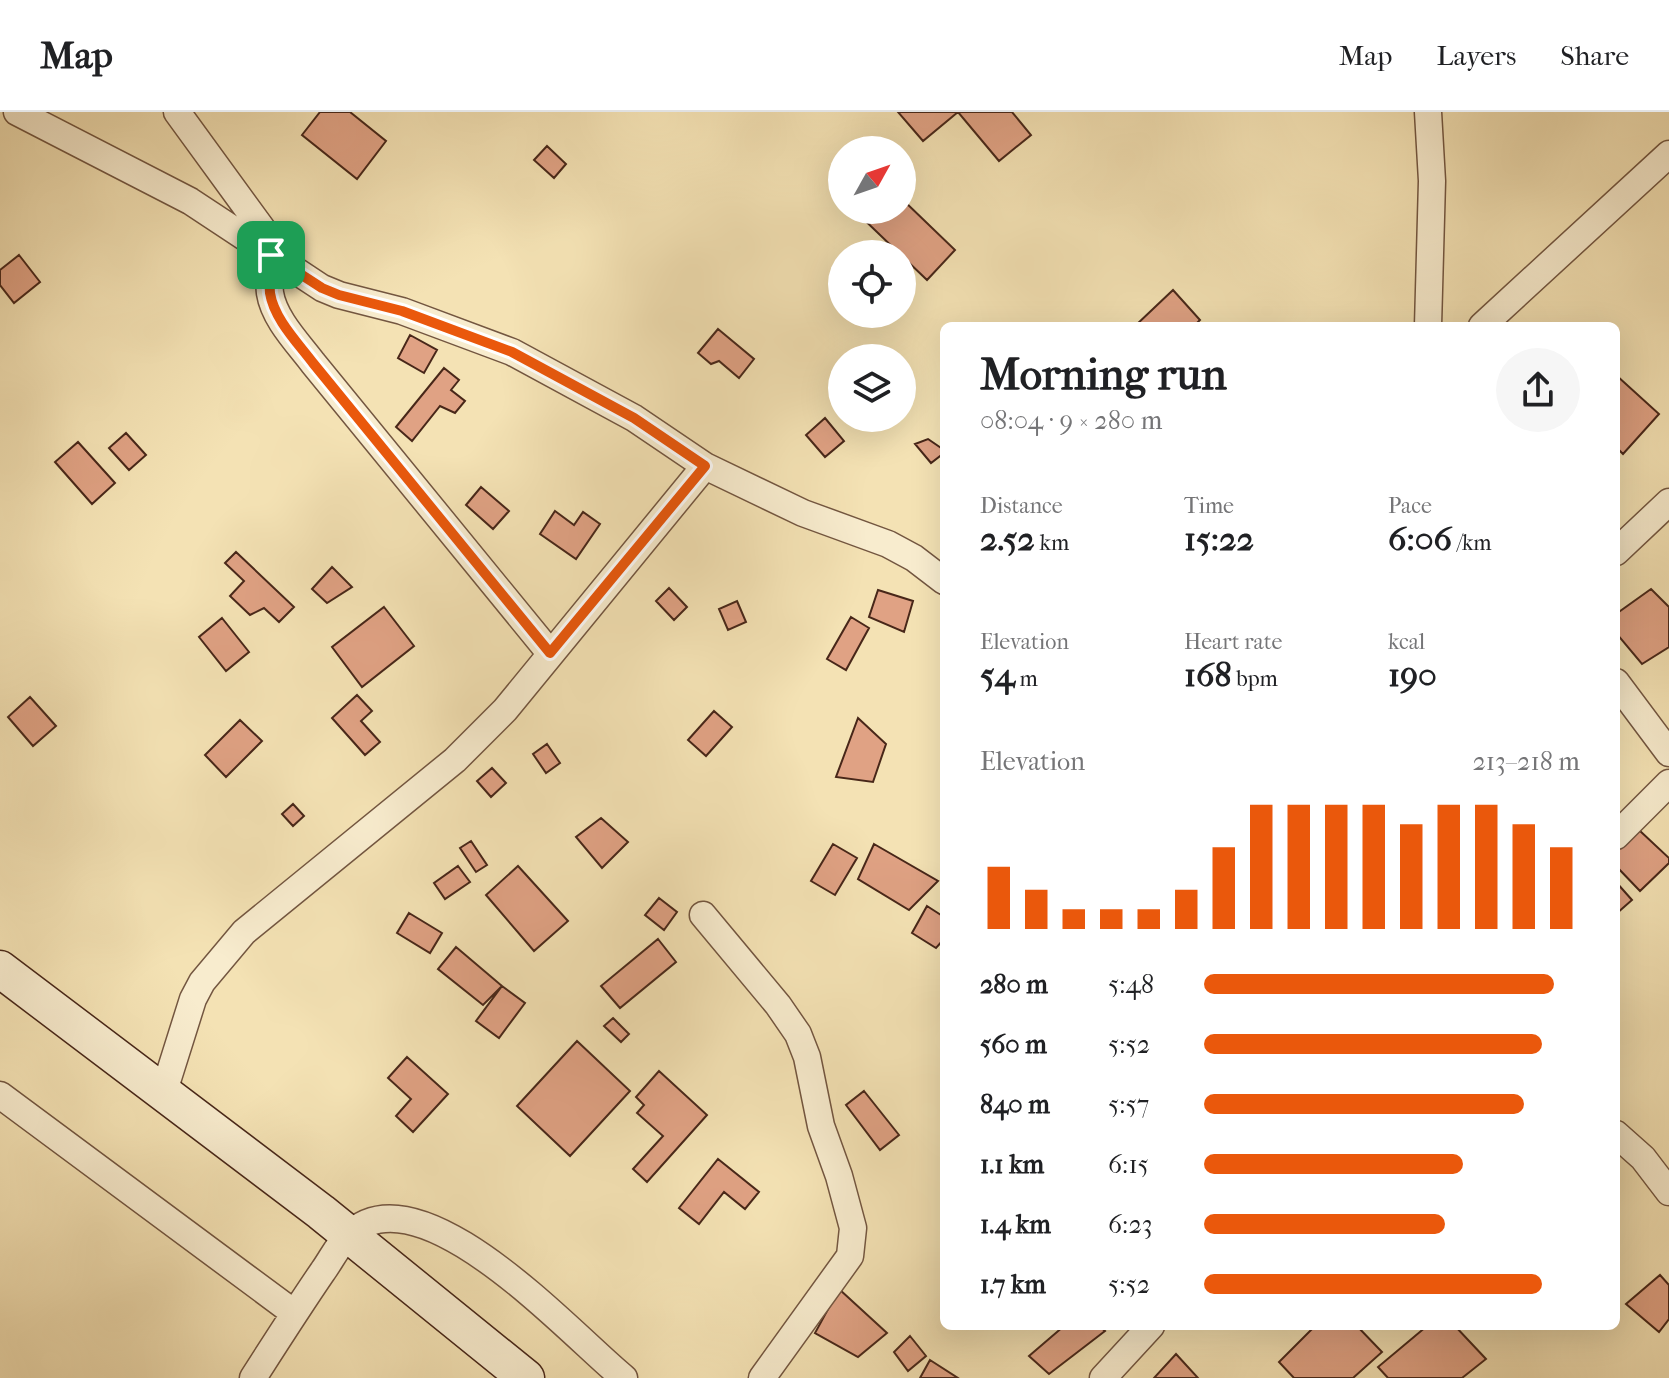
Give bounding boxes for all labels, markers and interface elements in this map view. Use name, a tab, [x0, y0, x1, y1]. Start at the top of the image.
text: Map	[40, 33, 113, 78]
text: Map	[1339, 39, 1392, 72]
text: Layers	[1436, 39, 1516, 72]
text: Share	[1560, 39, 1629, 72]
north arrow	[828, 136, 916, 224]
map controls	[828, 136, 916, 432]
pin	[237, 221, 305, 289]
icon: arrive	[249, 233, 293, 277]
button: locate	[828, 240, 916, 328]
button: layers	[828, 344, 916, 432]
button: share	[1496, 348, 1580, 432]
text: Morning run	[980, 349, 1227, 400]
text: 08:04 · 9 × 280 m	[980, 405, 1162, 436]
text: Distance	[980, 493, 1063, 519]
text: Time	[1184, 493, 1234, 519]
text: Pace	[1388, 493, 1432, 519]
text: 2.52	[980, 519, 1035, 559]
text: 15:22	[1184, 519, 1254, 559]
text: 6:06	[1388, 519, 1452, 559]
text: km	[1035, 530, 1069, 556]
text: /km	[1452, 530, 1492, 556]
text: Elevation	[980, 629, 1069, 655]
text: Heart rate	[1184, 629, 1283, 655]
text: kcal	[1388, 629, 1425, 655]
text: 54	[980, 655, 1015, 695]
text: 168	[1184, 655, 1231, 695]
text: 190	[1388, 655, 1437, 695]
text: m	[1015, 666, 1038, 692]
text: bpm	[1231, 666, 1278, 692]
text: Elevation	[980, 746, 1085, 777]
text: 213–218 m	[1472, 746, 1580, 777]
text: 280 m	[980, 969, 1048, 1000]
text: 5:48	[1108, 969, 1154, 1000]
text: 560 m	[980, 1029, 1047, 1060]
text: 5:52	[1108, 1029, 1150, 1060]
text: 840 m	[980, 1089, 1050, 1120]
text: 5:57	[1108, 1089, 1149, 1120]
text: 1.1 km	[980, 1149, 1044, 1180]
text: 6:15	[1108, 1149, 1149, 1180]
text: 1.4 km	[980, 1209, 1051, 1240]
text: 6:23	[1108, 1209, 1152, 1240]
text: 1.7 km	[980, 1269, 1046, 1300]
text: 5:52	[1108, 1269, 1150, 1300]

